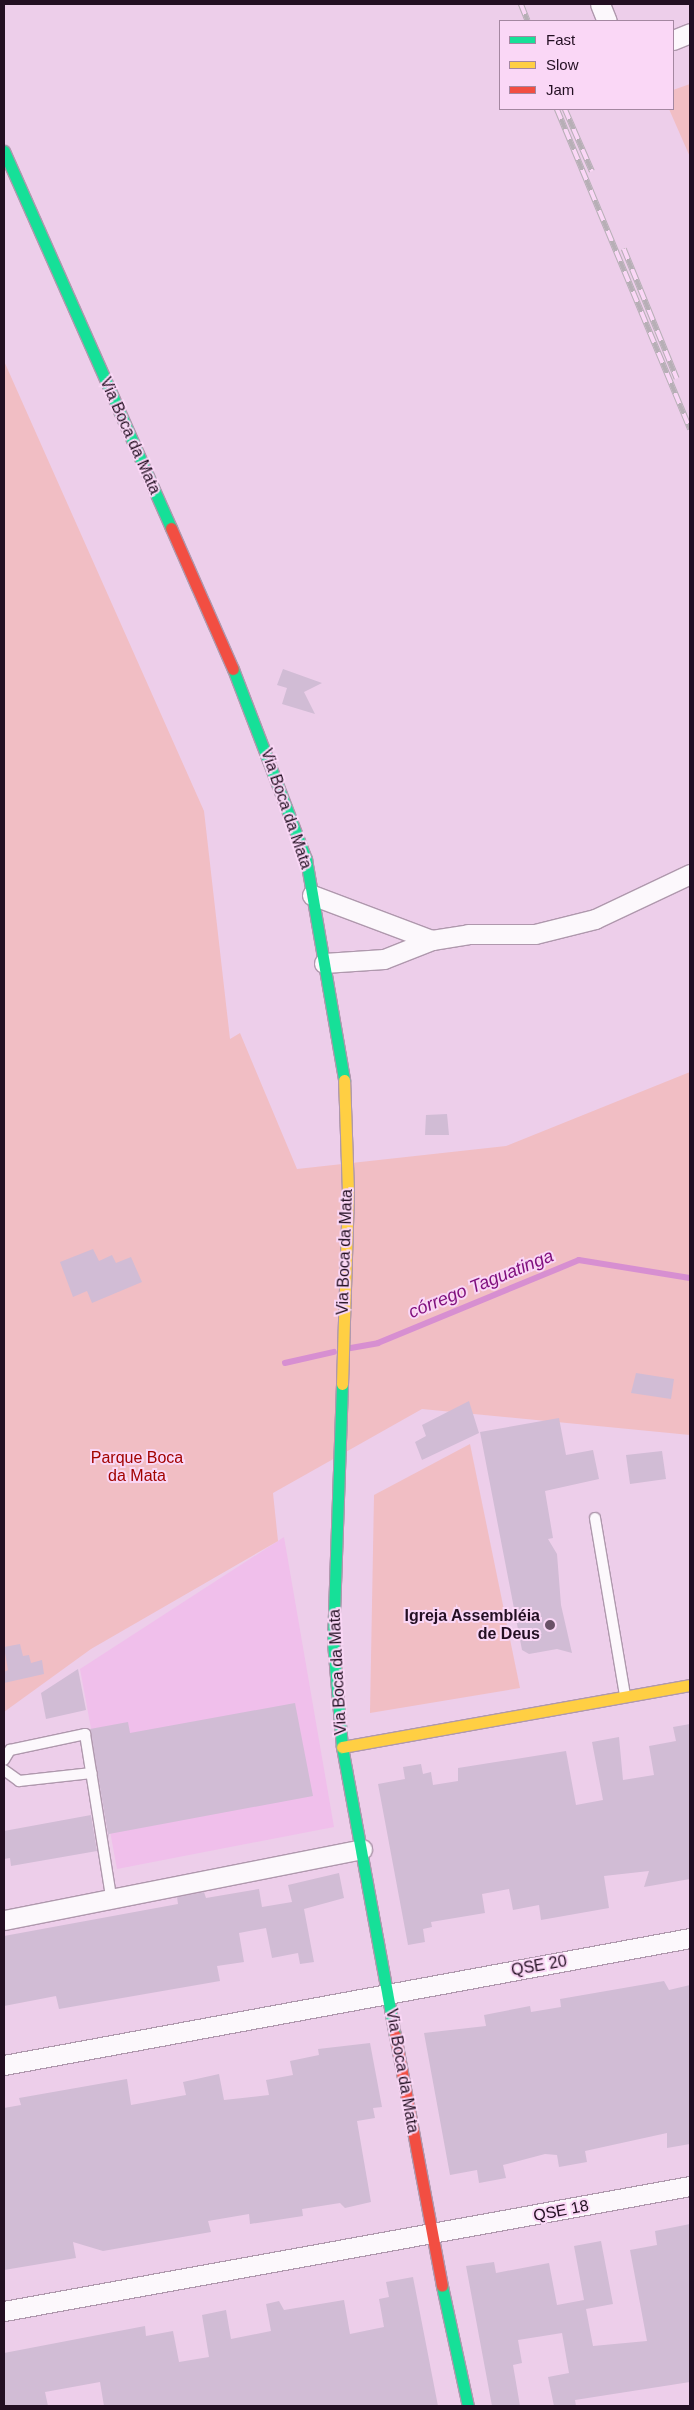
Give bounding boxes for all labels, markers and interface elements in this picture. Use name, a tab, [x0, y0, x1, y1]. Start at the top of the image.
legend	[499, 20, 674, 110]
text: Fast	[546, 31, 575, 48]
text: Slow	[546, 56, 579, 73]
text: Jam	[546, 81, 574, 98]
street label: Via Boca da Mata	[96, 375, 164, 497]
street label: Via Boca da Mata	[256, 746, 316, 872]
street label: Via Boca da Mata	[333, 1189, 357, 1315]
water label: córrego Taguatinga	[405, 1245, 557, 1323]
park label: Parque Boca da Mata	[91, 1448, 183, 1486]
place label: Igreja Assembléia de Deus	[404, 1606, 540, 1644]
street label: Via Boca da Mata	[325, 1609, 351, 1735]
marker: Igreja Assembléia de Deus	[544, 1619, 556, 1631]
street label: QSE 20	[510, 1952, 568, 1980]
street label: Via Boca da Mata	[382, 2007, 422, 2135]
street label: QSE 18	[532, 2196, 590, 2226]

